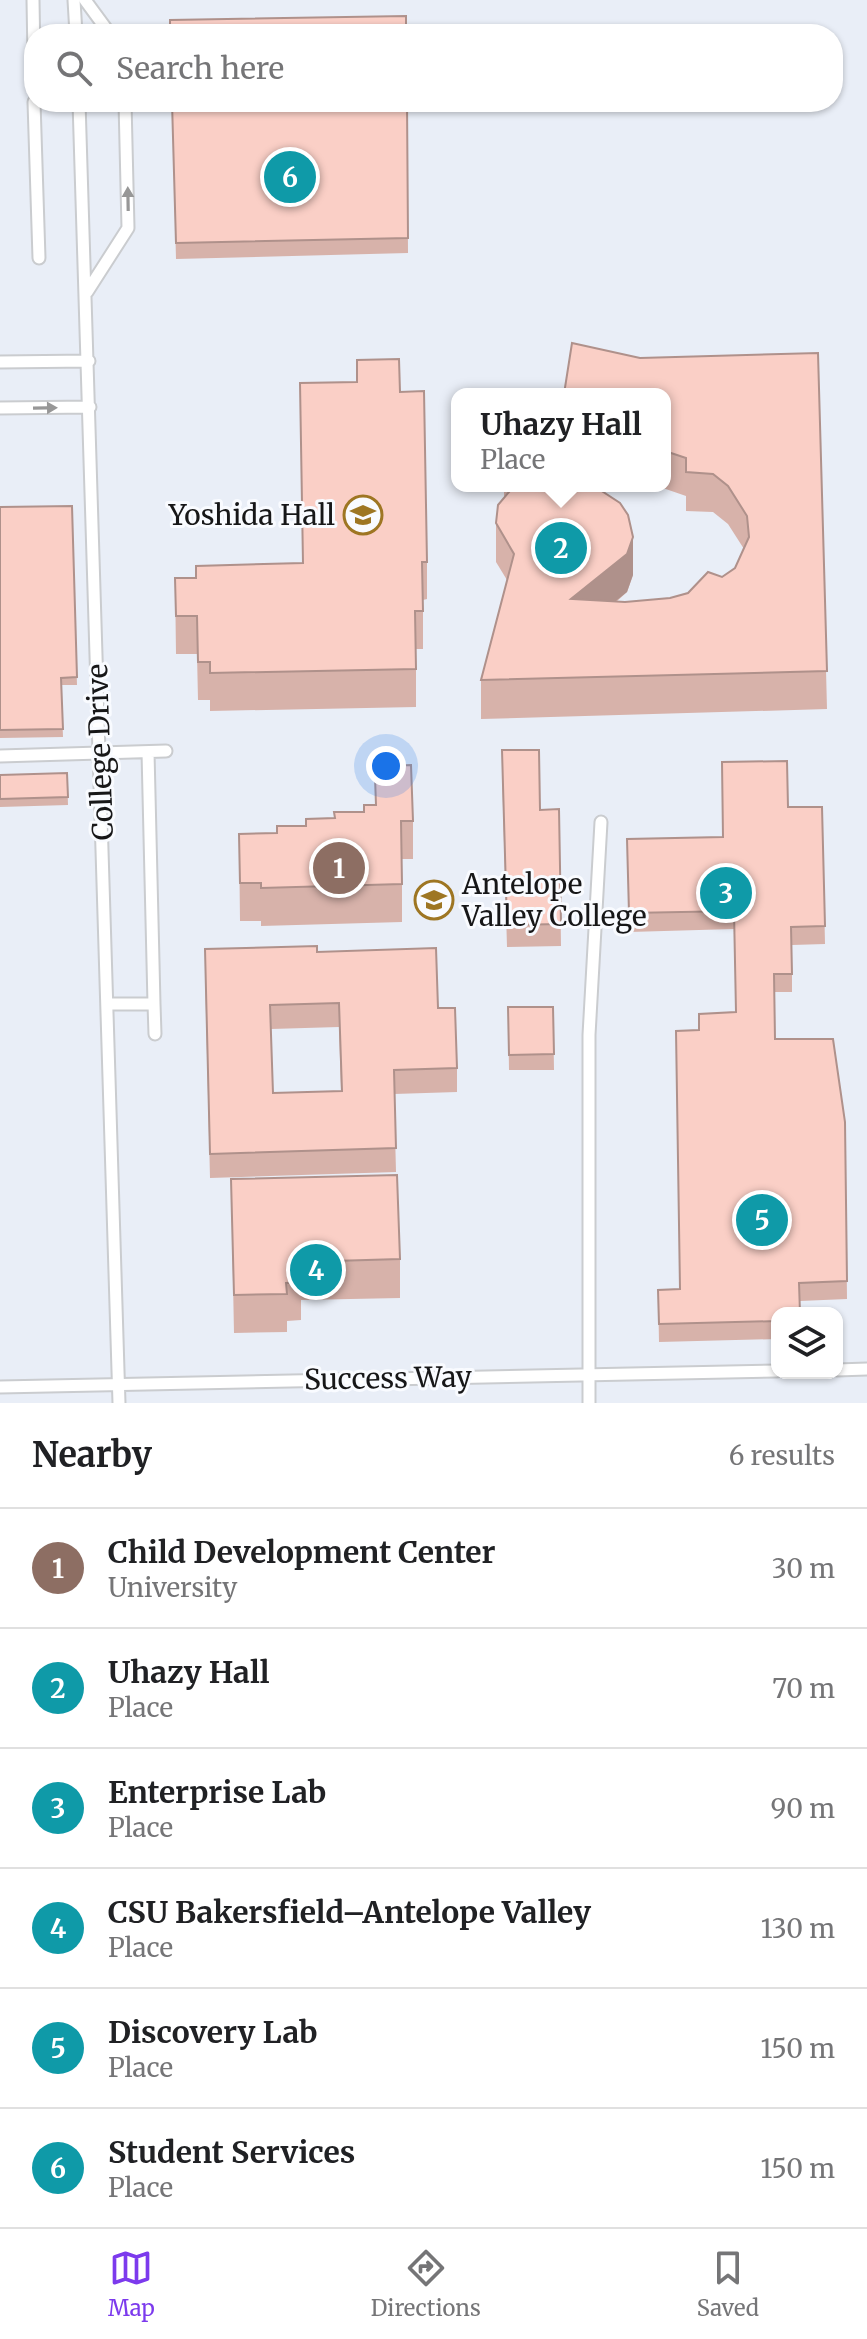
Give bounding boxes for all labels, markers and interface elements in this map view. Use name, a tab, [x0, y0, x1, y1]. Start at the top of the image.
search box	[24, 24, 843, 112]
icon: search	[52, 46, 96, 90]
text: Search here	[116, 49, 284, 87]
pin: 6	[264, 147, 316, 207]
one-way arrow	[121, 186, 134, 211]
popup	[451, 388, 671, 492]
one-way arrow	[33, 401, 58, 414]
text: Uhazy Hall	[480, 405, 642, 443]
text: Place	[480, 443, 545, 476]
school or university icon: Yoshida Hall	[342, 494, 384, 536]
place label: Yoshida Hall	[168, 497, 335, 533]
pin: 2	[535, 518, 587, 578]
street label: College Drive	[79, 663, 121, 841]
your location	[366, 746, 406, 786]
pin: 1	[313, 838, 365, 898]
pin: 3	[700, 863, 752, 923]
place label: Antelope Valley College	[461, 866, 647, 934]
school or university icon: Antelope Valley College	[413, 879, 455, 921]
pin: 5	[736, 1190, 788, 1250]
pin: 4	[290, 1240, 342, 1300]
map controls	[771, 1307, 843, 1379]
button: layers	[771, 1307, 843, 1379]
street label: Success Way	[304, 1359, 473, 1397]
text: Nearby	[32, 1434, 152, 1476]
text: 6 results	[729, 1439, 835, 1472]
text: Child Development Center	[108, 1533, 495, 1571]
text: 1	[52, 1552, 64, 1585]
text: 30 m	[772, 1552, 835, 1585]
text: University	[108, 1571, 237, 1604]
text: Uhazy Hall	[108, 1653, 269, 1691]
text: 2	[50, 1672, 66, 1705]
text: 70 m	[772, 1672, 835, 1705]
text: Place	[108, 1691, 173, 1724]
text: Enterprise Lab	[108, 1773, 326, 1811]
text: 3	[51, 1792, 65, 1825]
text: 90 m	[771, 1792, 835, 1825]
text: Place	[108, 1811, 173, 1844]
text: CSU Bakersfield–Antelope Valley	[108, 1893, 591, 1931]
text: 4	[50, 1912, 66, 1945]
text: 130 m	[761, 1912, 835, 1945]
text: Place	[108, 1931, 173, 1964]
text: Discovery Lab	[108, 2013, 317, 2051]
text: 5	[50, 2032, 66, 2065]
text: 150 m	[761, 2032, 835, 2065]
text: Place	[108, 2051, 173, 2084]
text: Student Services	[108, 2133, 355, 2171]
text: 6	[50, 2152, 66, 2185]
text: 150 m	[761, 2152, 835, 2185]
text: Place	[108, 2171, 173, 2204]
tab: Map	[108, 2246, 155, 2322]
tab: Directions	[371, 2246, 481, 2322]
tab: Saved	[697, 2246, 759, 2322]

